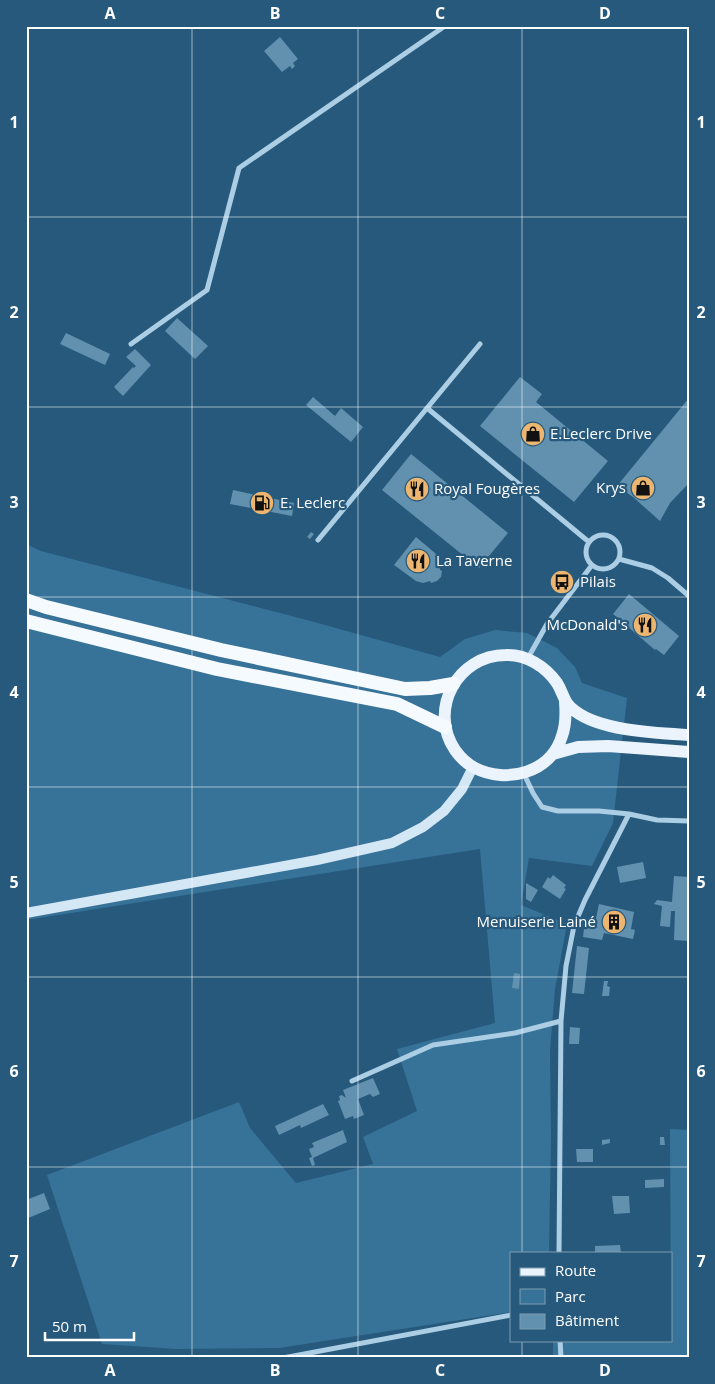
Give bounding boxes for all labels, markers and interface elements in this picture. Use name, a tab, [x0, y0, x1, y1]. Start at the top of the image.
text: A	[104, 2, 116, 24]
text: B	[270, 2, 280, 24]
text: C	[435, 2, 445, 24]
text: D	[599, 2, 611, 24]
text: 1	[9, 111, 19, 133]
text: 1	[696, 111, 706, 133]
text: 2	[9, 301, 19, 323]
text: 2	[696, 301, 706, 323]
shop icon: E.Leclerc Drive	[520, 421, 546, 447]
place label: E.Leclerc Drive	[550, 423, 652, 443]
shop icon: Krys	[630, 475, 656, 501]
restaurant icon: Royal Fougères	[404, 476, 430, 502]
place label: Krys	[596, 477, 626, 497]
place label: Royal Fougères	[434, 478, 540, 498]
fuel station icon: E. Leclerc	[249, 490, 275, 516]
text: 3	[9, 491, 19, 513]
text: 3	[696, 491, 706, 513]
place label: E. Leclerc	[280, 492, 345, 512]
restaurant icon: La Taverne	[405, 548, 431, 574]
place label: La Taverne	[436, 550, 512, 570]
bus stop icon: Pilais	[549, 569, 575, 595]
place label: Pilais	[580, 571, 616, 591]
restaurant icon: McDonald's	[632, 612, 658, 638]
place label: McDonald's	[546, 614, 628, 634]
text: 4	[9, 681, 19, 703]
text: 4	[696, 681, 706, 703]
text: 5	[9, 871, 19, 893]
text: 5	[696, 871, 706, 893]
building icon: Menuiserie Lainé	[601, 909, 627, 935]
place label: Menuiserie Lainé	[477, 911, 596, 931]
text: 6	[9, 1060, 19, 1082]
text: 6	[696, 1060, 706, 1082]
text: 7	[9, 1250, 19, 1272]
text: 7	[696, 1250, 706, 1272]
legend	[510, 1252, 672, 1342]
text: Route	[555, 1260, 596, 1280]
text: Parc	[555, 1286, 586, 1306]
scale bar	[45, 1309, 134, 1341]
text: Bâtiment	[555, 1310, 619, 1330]
text: 50 m	[52, 1316, 87, 1336]
text: A	[104, 1359, 116, 1381]
text: B	[270, 1359, 280, 1381]
text: C	[435, 1359, 445, 1381]
text: D	[599, 1359, 611, 1381]

